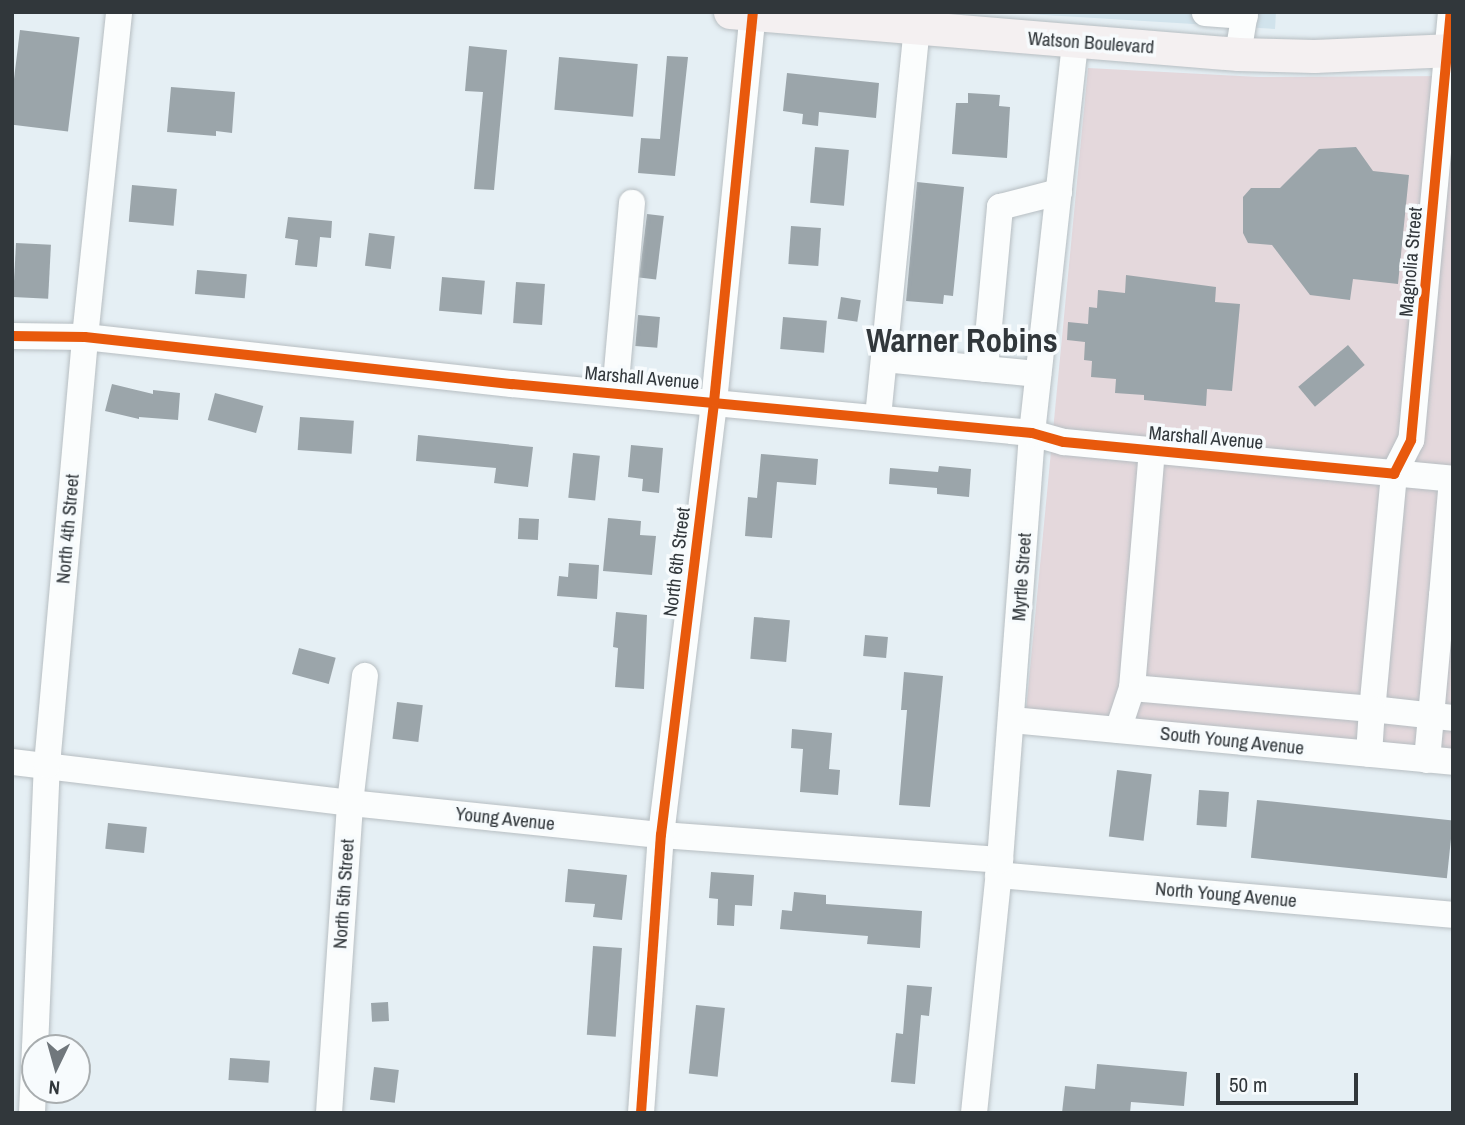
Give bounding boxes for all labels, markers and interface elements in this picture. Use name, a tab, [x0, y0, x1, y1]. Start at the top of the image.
street label: Watson Boulevard	[1027, 27, 1155, 59]
street label: Magnolia Street	[1395, 206, 1427, 318]
district label: Warner Robins	[866, 321, 1058, 361]
street label: Marshall Avenue	[583, 362, 701, 394]
street label: Marshall Avenue	[1147, 422, 1265, 454]
street label: North 4th Street	[52, 473, 84, 585]
street label: North 6th Street	[659, 506, 695, 618]
street label: Myrtle Street	[1008, 532, 1036, 622]
street label: South Young Avenue	[1158, 722, 1306, 760]
street label: Young Avenue	[454, 802, 556, 836]
street label: North 5th Street	[329, 838, 359, 950]
street label: North Young Avenue	[1154, 877, 1298, 913]
north arrow	[21, 1034, 91, 1104]
scale bar	[1220, 1058, 1362, 1102]
text: 50 m	[1229, 1070, 1267, 1099]
text: N	[48, 1074, 61, 1101]

